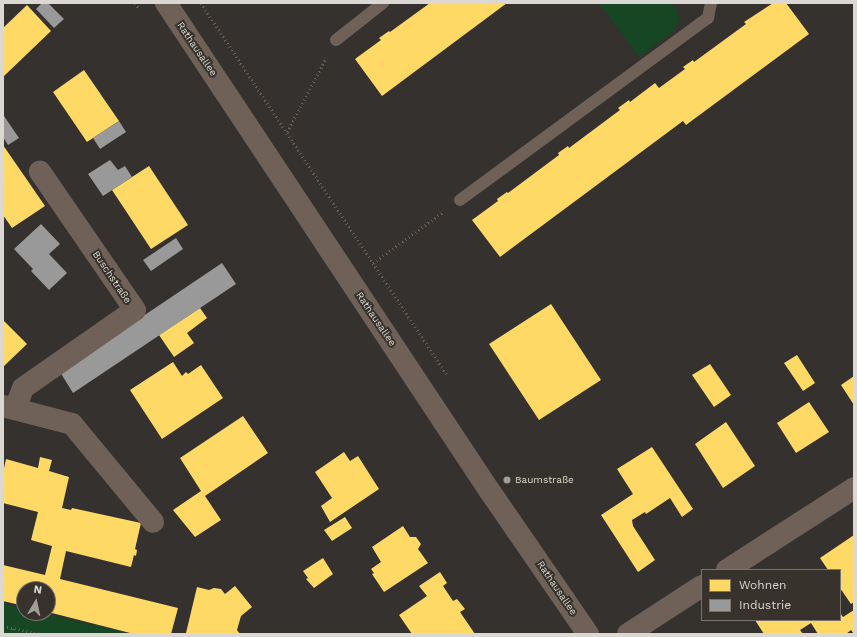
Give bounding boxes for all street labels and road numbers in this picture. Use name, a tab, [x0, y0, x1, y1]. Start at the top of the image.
street label: Rathausallee	[174, 20, 220, 78]
street label: Buschstraße	[90, 248, 134, 306]
street label: Rathausallee	[353, 290, 399, 348]
street label: Rathausallee	[534, 559, 580, 617]

